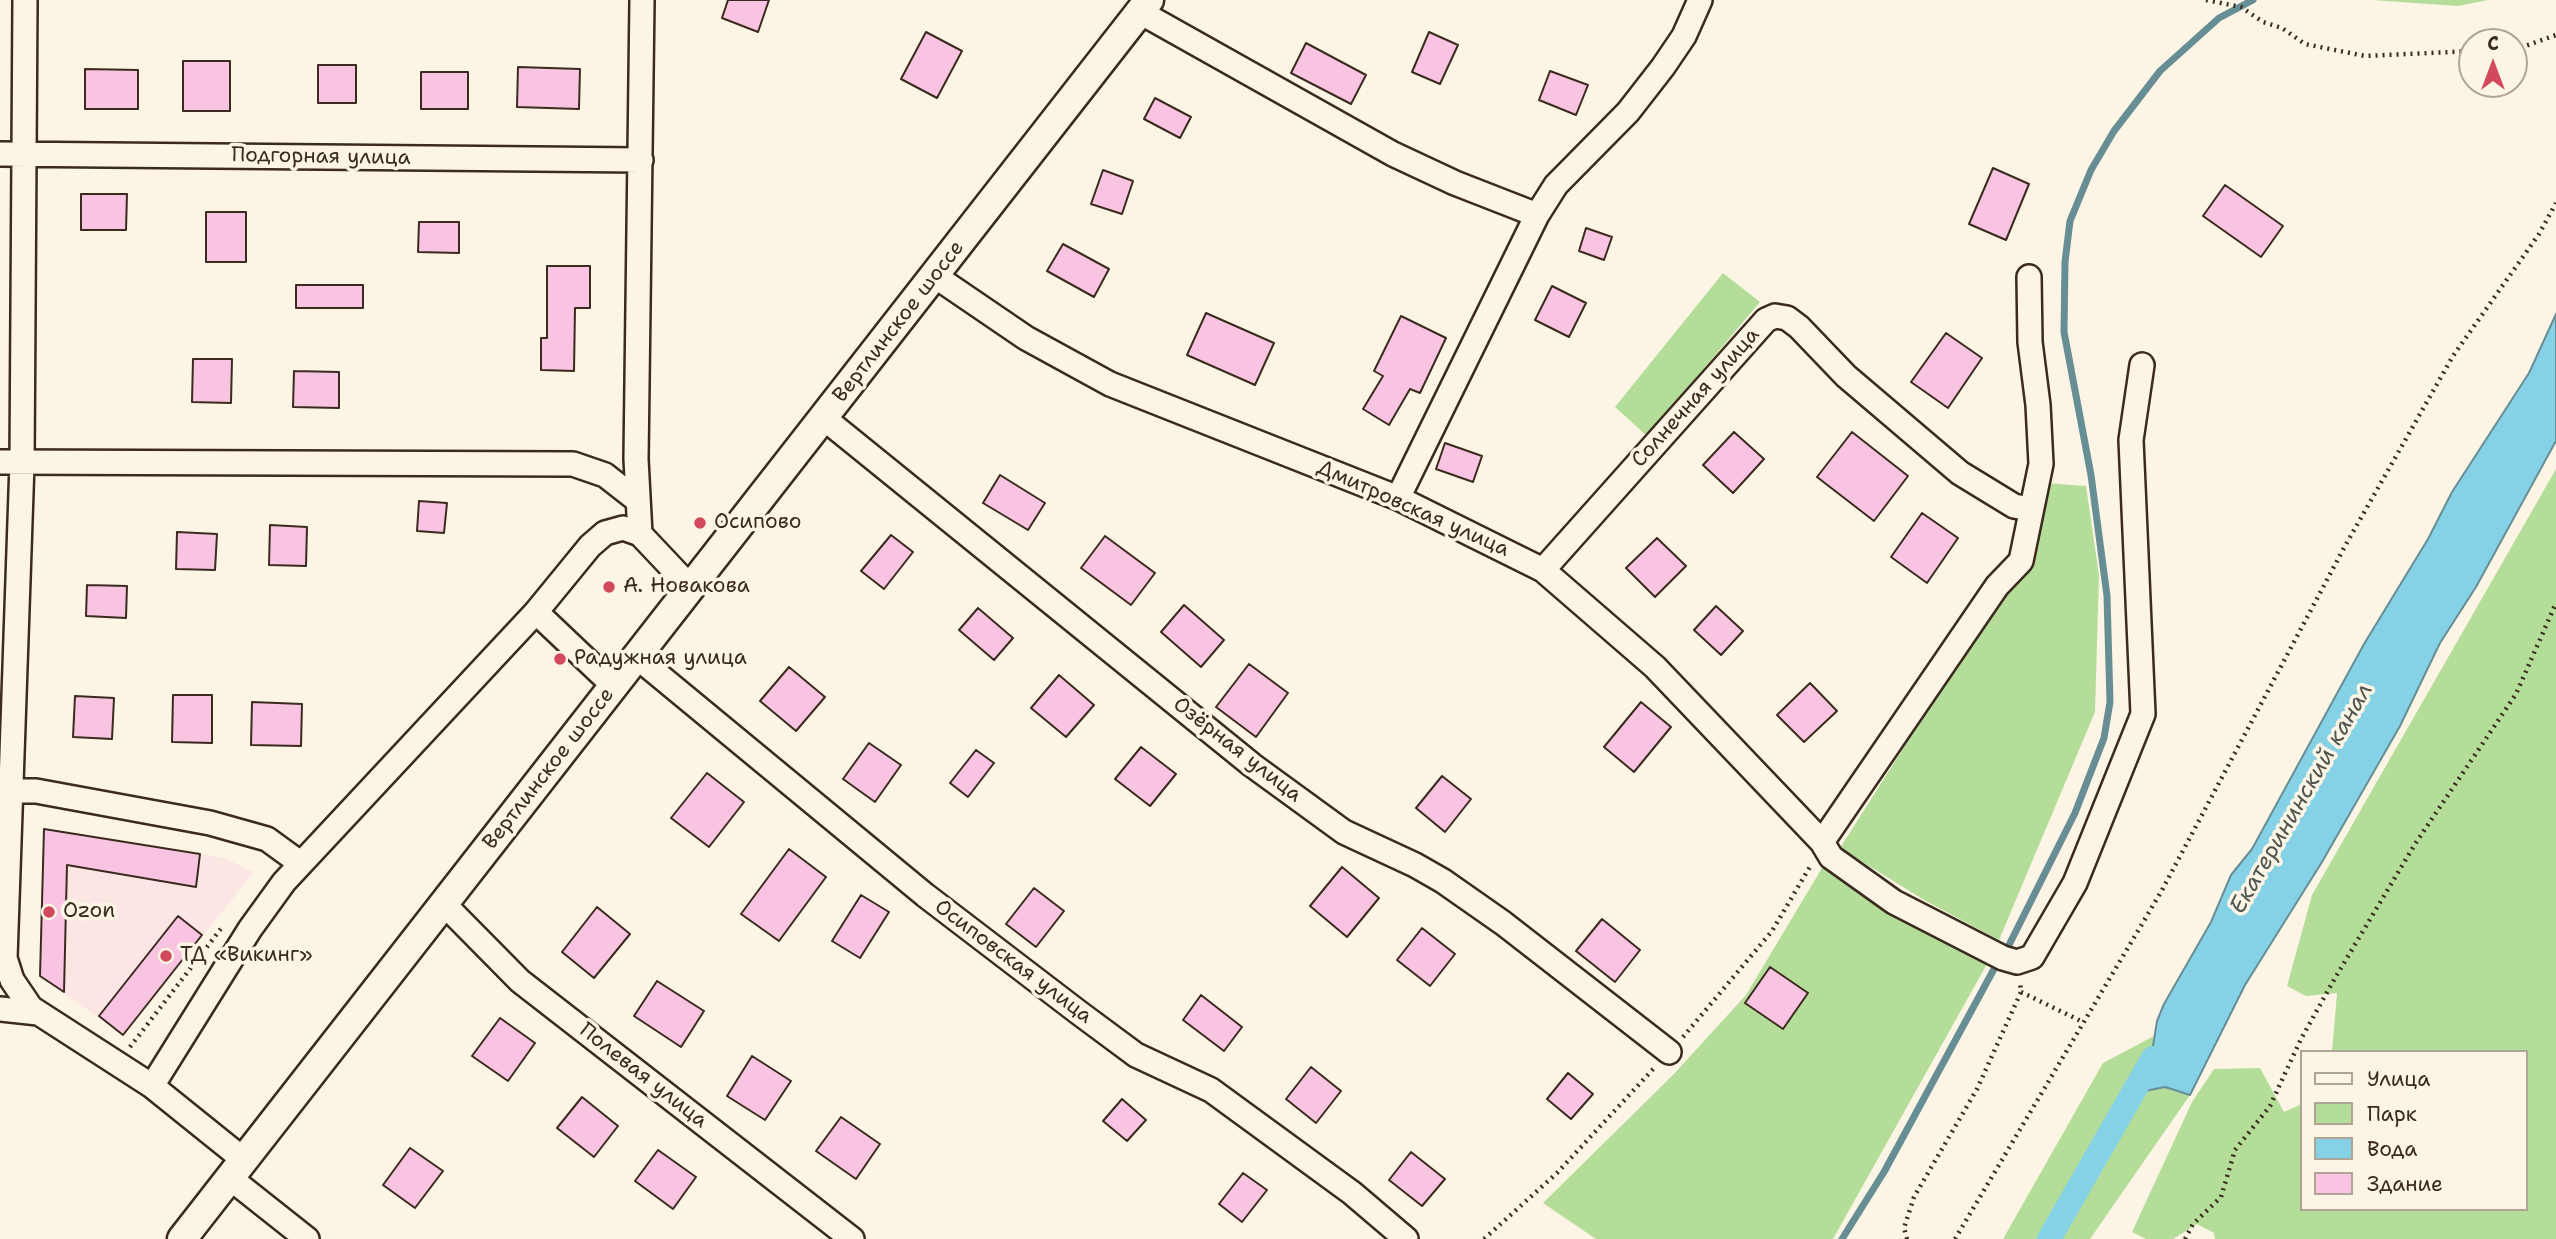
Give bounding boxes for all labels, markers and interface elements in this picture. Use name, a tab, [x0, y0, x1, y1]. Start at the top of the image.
north arrow	[2458, 28, 2528, 98]
text: С	[2487, 31, 2499, 56]
street label: Подгорная улица	[231, 143, 411, 171]
street label: Вертлинское шоссе	[828, 236, 970, 408]
street label: Солнечная улица	[1627, 323, 1765, 473]
street label: Дмитровская улица	[1313, 455, 1513, 563]
place label: Осипово	[714, 510, 802, 536]
marker: Осипово	[692, 515, 708, 531]
place label: А. Новакова	[623, 574, 750, 600]
marker: А. Новакова	[601, 579, 617, 595]
place label: Радужная улица	[574, 646, 747, 672]
marker: Радужная улица	[552, 651, 568, 667]
water label: Екатерининский канал	[2225, 679, 2379, 919]
street label: Вертлинское шоссе	[478, 683, 620, 855]
street label: Озёрная улица	[1168, 692, 1306, 808]
street label: Осиповская улица	[929, 894, 1097, 1030]
place label: Ozon	[63, 899, 115, 925]
marker: Ozon	[41, 904, 57, 920]
place label: ТД «Викинг»	[180, 943, 313, 969]
marker: ТД «Викинг»	[158, 948, 174, 964]
street label: Полевая улица	[574, 1018, 712, 1134]
legend	[2300, 1050, 2528, 1211]
text: Улица	[2367, 1065, 2430, 1093]
text: Парк	[2367, 1100, 2417, 1128]
text: Вода	[2367, 1135, 2417, 1163]
text: Здание	[2367, 1170, 2443, 1198]

